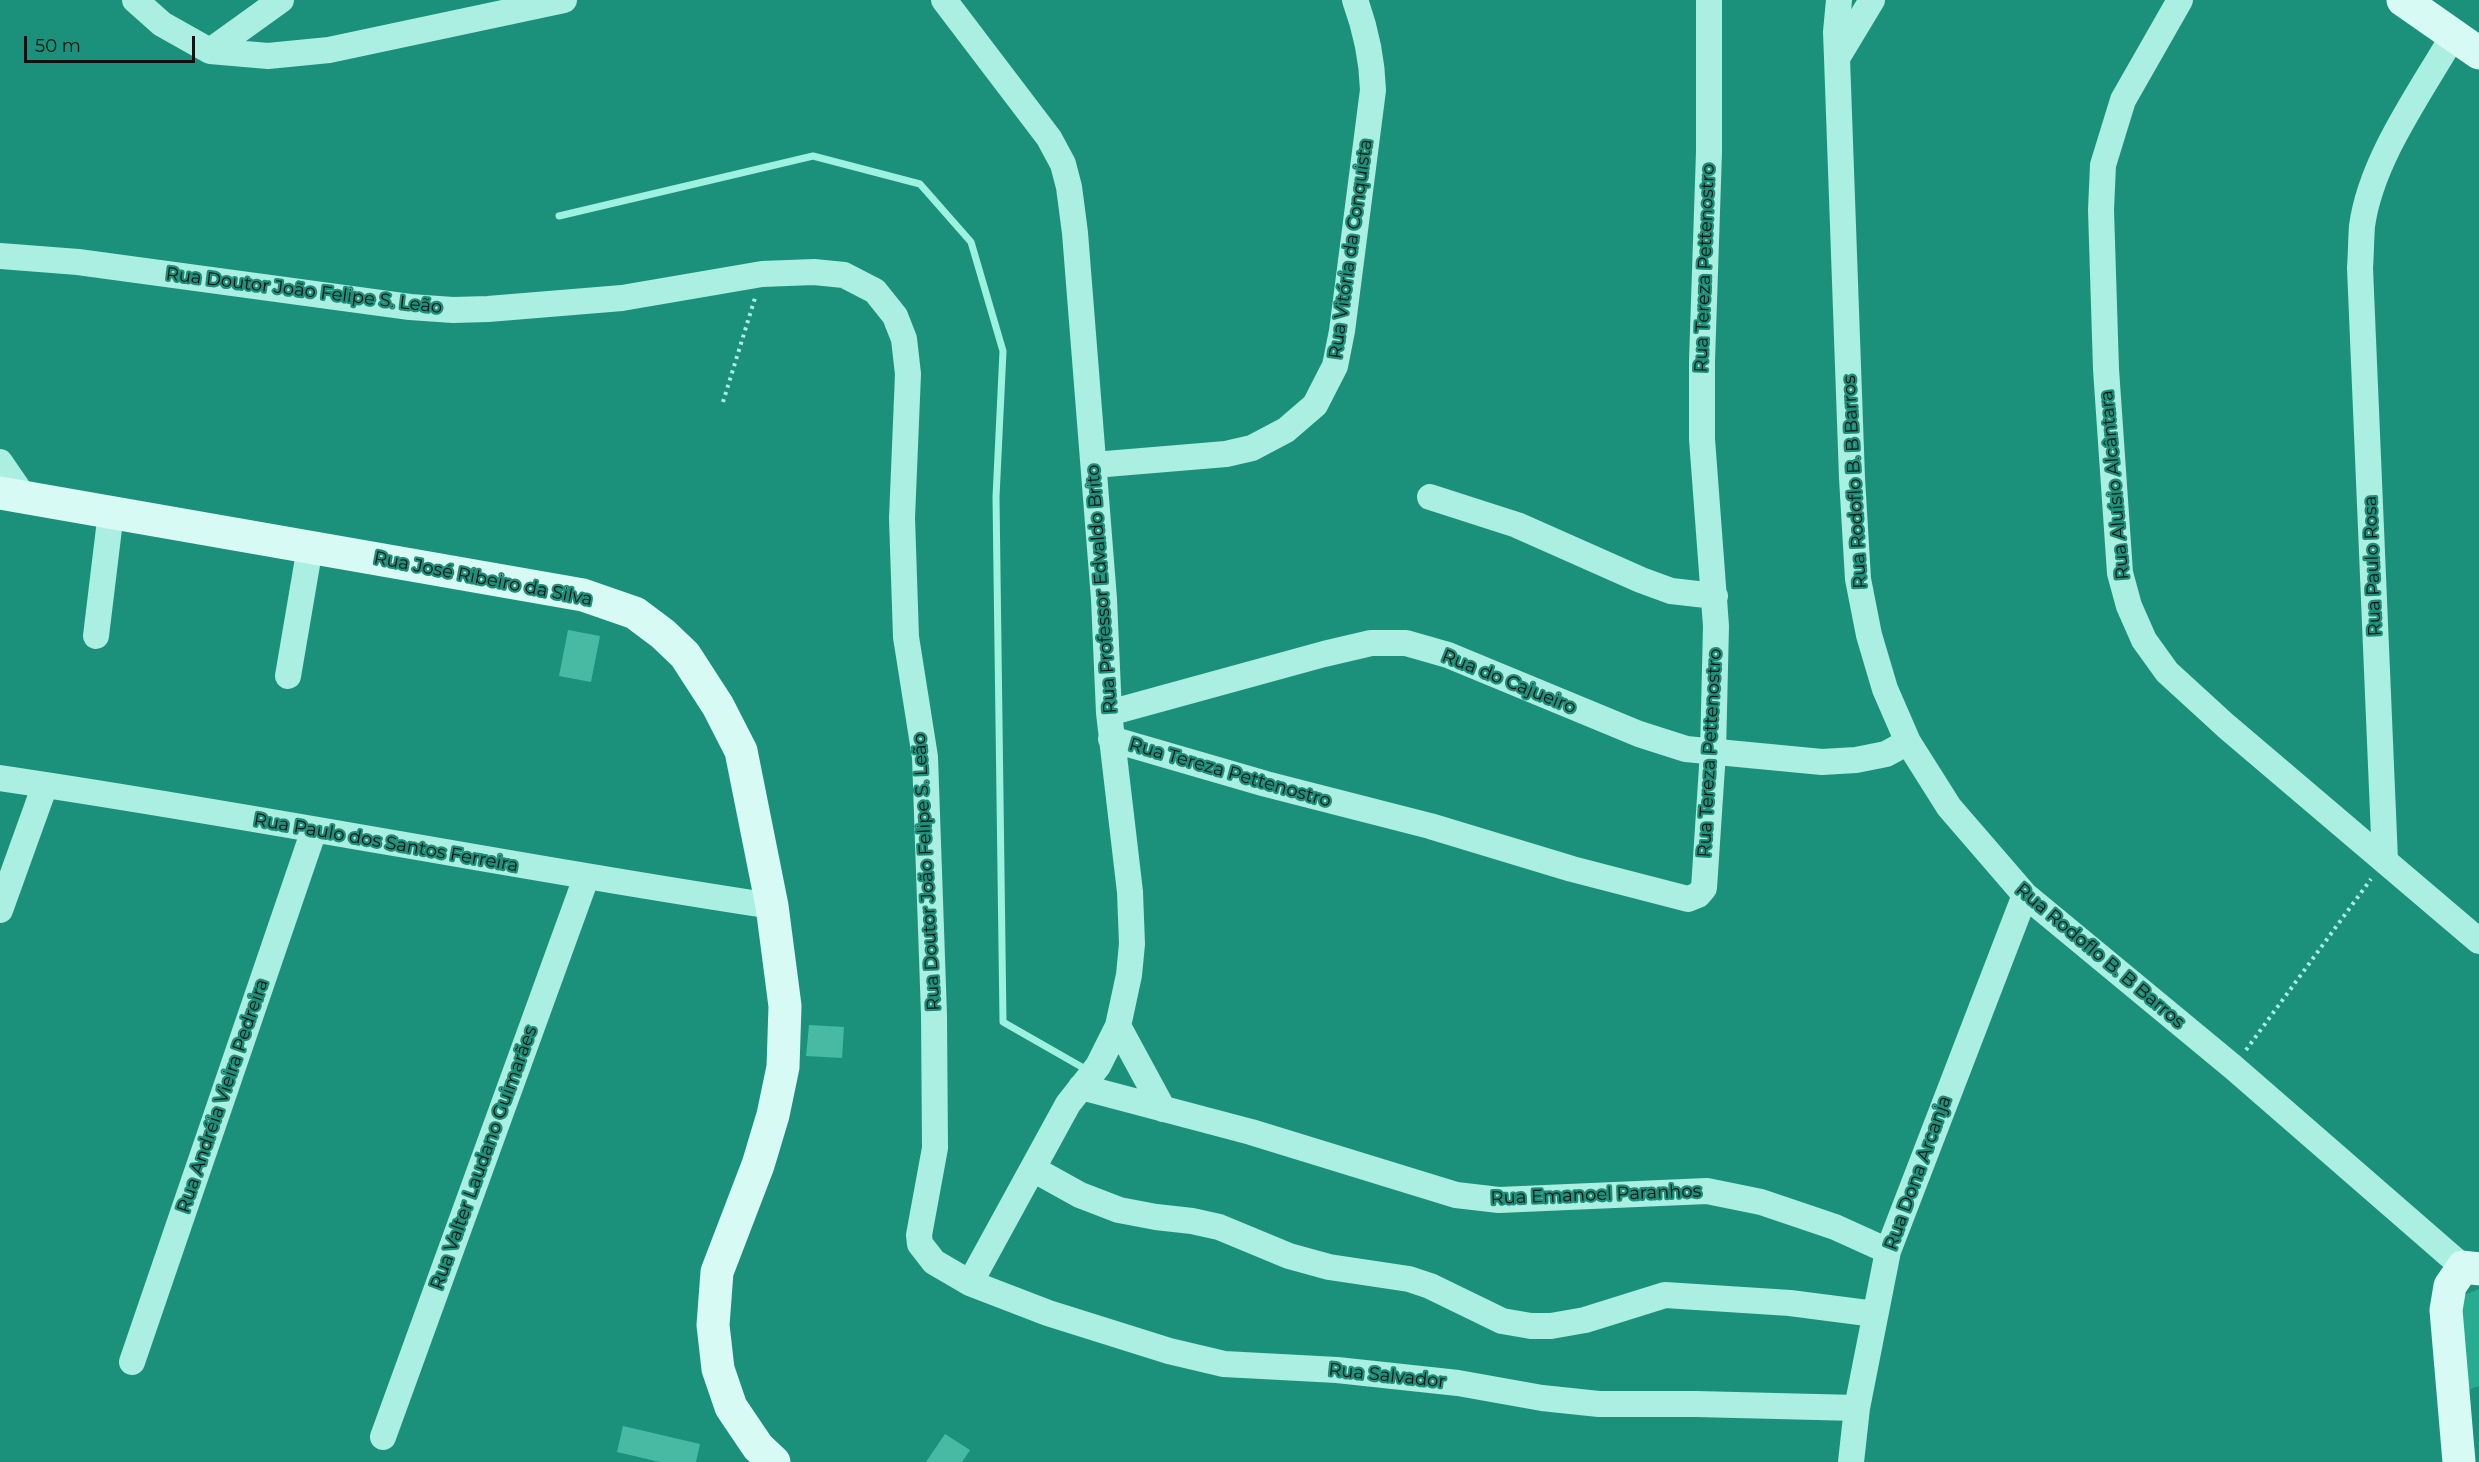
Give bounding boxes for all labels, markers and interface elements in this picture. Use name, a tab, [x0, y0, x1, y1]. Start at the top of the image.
scale bar	[27, 24, 198, 62]
text: 50 m	[35, 35, 81, 57]
street label: Rua Vitória da Conquista	[1325, 138, 1377, 360]
street label: Rua Tereza Pettenostro	[1691, 163, 1719, 373]
street label: Rua Doutor João Felipe S. Leão	[165, 263, 443, 319]
street label: Rua Rodoflo B. B Barros	[1839, 375, 1871, 589]
street label: Rua Aluísio Alcântara	[2096, 389, 2134, 581]
street label: Rua Professor Edvaldo Brito	[1083, 464, 1121, 714]
street label: Rua Paulo Rosa	[2360, 495, 2386, 637]
street label: Rua José Ribeiro da Silva	[372, 547, 594, 611]
street label: Rua do Cajueiro	[1439, 645, 1579, 719]
street label: Rua Tereza Pettenostro	[1694, 648, 1726, 858]
street label: Rua Doutor João Felipe S. Leão	[909, 733, 945, 1011]
street label: Rua Tereza Pettenostro	[1126, 734, 1334, 812]
street label: Rua Paulo dos Santos Ferreira	[252, 809, 520, 877]
street label: Rua Rodoflo B. B Barros	[2011, 879, 2189, 1033]
street label: Rua Andréia Vieira Pedreira	[173, 976, 273, 1216]
street label: Rua Valter Laudano Guimarães	[426, 1023, 542, 1293]
street label: Rua Dona Arcanja	[1880, 1093, 1956, 1253]
street label: Rua Emanoel Paranhos	[1490, 1181, 1702, 1209]
street label: Rua Salvador	[1327, 1359, 1447, 1393]

